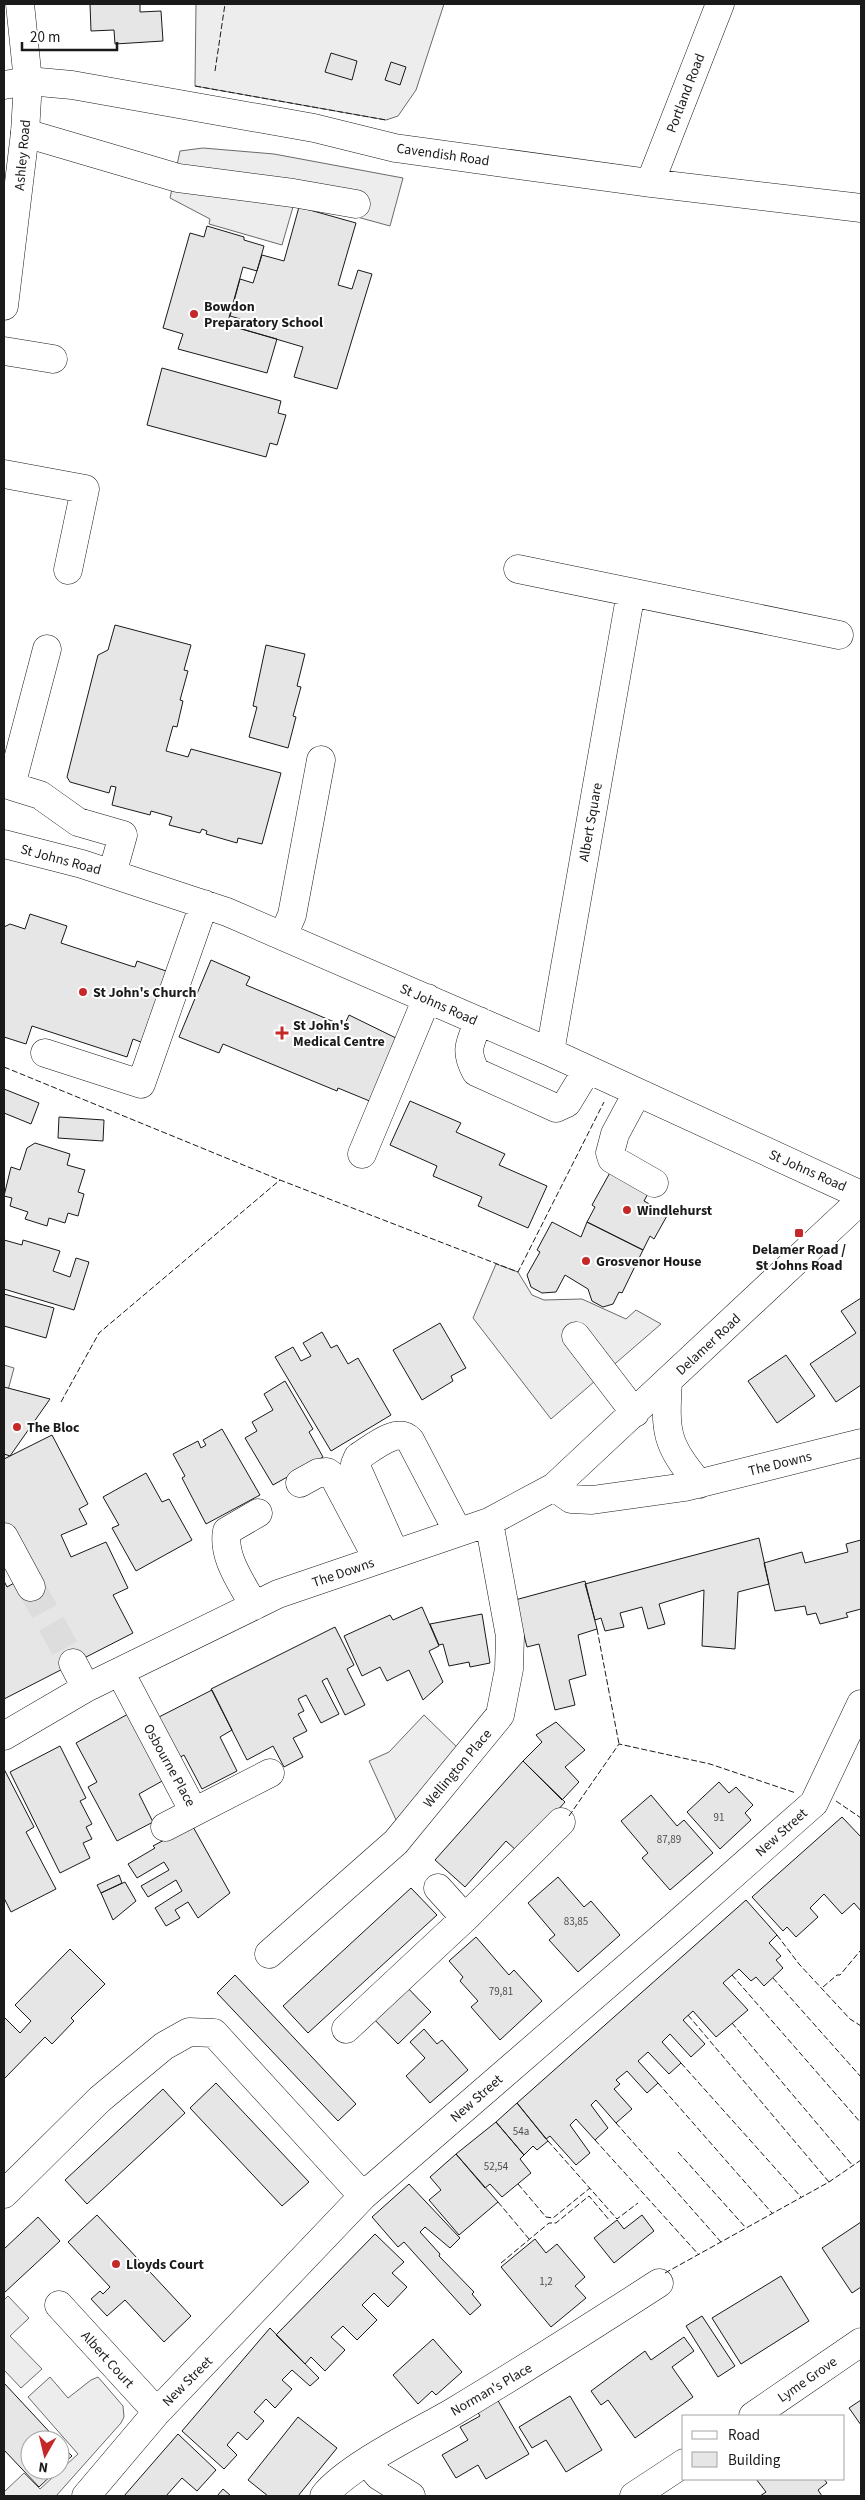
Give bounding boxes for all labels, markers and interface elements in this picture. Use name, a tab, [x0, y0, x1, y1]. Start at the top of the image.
scale bar	[22, 20, 118, 52]
text: 20 m	[30, 27, 60, 48]
street label: Portland Road	[662, 51, 710, 136]
street label: Ashley Road	[10, 119, 36, 192]
street label: Cavendish Road	[395, 139, 491, 171]
place label: Bowdon Preparatory School	[204, 297, 323, 333]
marker: Bowdon Preparatory School	[188, 308, 200, 320]
street label: Albert Square	[574, 781, 608, 863]
street label: St Johns Road	[18, 840, 103, 880]
street label: St Johns Road	[397, 979, 481, 1031]
place label: St John's Church	[93, 983, 196, 1003]
marker: St John's Church	[77, 986, 89, 998]
place label: St John's Medical Centre	[293, 1016, 385, 1052]
marker: St John's Medical Centre	[275, 1026, 289, 1040]
street label: St Johns Road	[766, 1145, 850, 1197]
place label: Windlehurst	[637, 1201, 713, 1221]
marker: Windlehurst	[621, 1204, 633, 1216]
marker: Delamer Road / St Johns Road	[793, 1227, 805, 1239]
place label: Delamer Road / St Johns Road	[752, 1240, 846, 1276]
place label: Grosvenor House	[596, 1252, 702, 1272]
marker: Grosvenor House	[580, 1255, 592, 1267]
street label: Delamer Road	[672, 1309, 746, 1380]
place label: The Bloc	[27, 1418, 80, 1438]
marker: The Bloc	[11, 1421, 23, 1433]
street label: The Downs	[746, 1446, 814, 1481]
street label: The Downs	[310, 1553, 377, 1593]
street label: Osbourne Place	[138, 1720, 200, 1811]
street label: Wellington Place	[419, 1725, 497, 1812]
street label: New Street	[751, 1804, 812, 1862]
house number: 91	[714, 1810, 724, 1825]
house number: 87,89	[657, 1832, 681, 1847]
house number: 83,85	[564, 1914, 588, 1929]
house number: 79,81	[489, 1984, 513, 1999]
street label: New Street	[446, 2070, 508, 2127]
house number: 54a	[513, 2124, 529, 2139]
house number: 52,54	[484, 2159, 509, 2174]
place label: Lloyds Court	[126, 2255, 205, 2275]
marker: Lloyds Court	[110, 2258, 122, 2270]
house number: 1,2	[539, 2274, 553, 2289]
street label: Albert Court	[76, 2327, 139, 2393]
street label: New Street	[158, 2352, 218, 2411]
street label: Lyme Grove	[774, 2352, 841, 2408]
street label: Norman's Place	[447, 2358, 536, 2421]
legend	[682, 2415, 845, 2480]
text: Road	[728, 2425, 760, 2446]
north arrow	[20, 2430, 70, 2480]
text: Building	[728, 2450, 781, 2471]
text: N	[37, 2456, 49, 2477]

